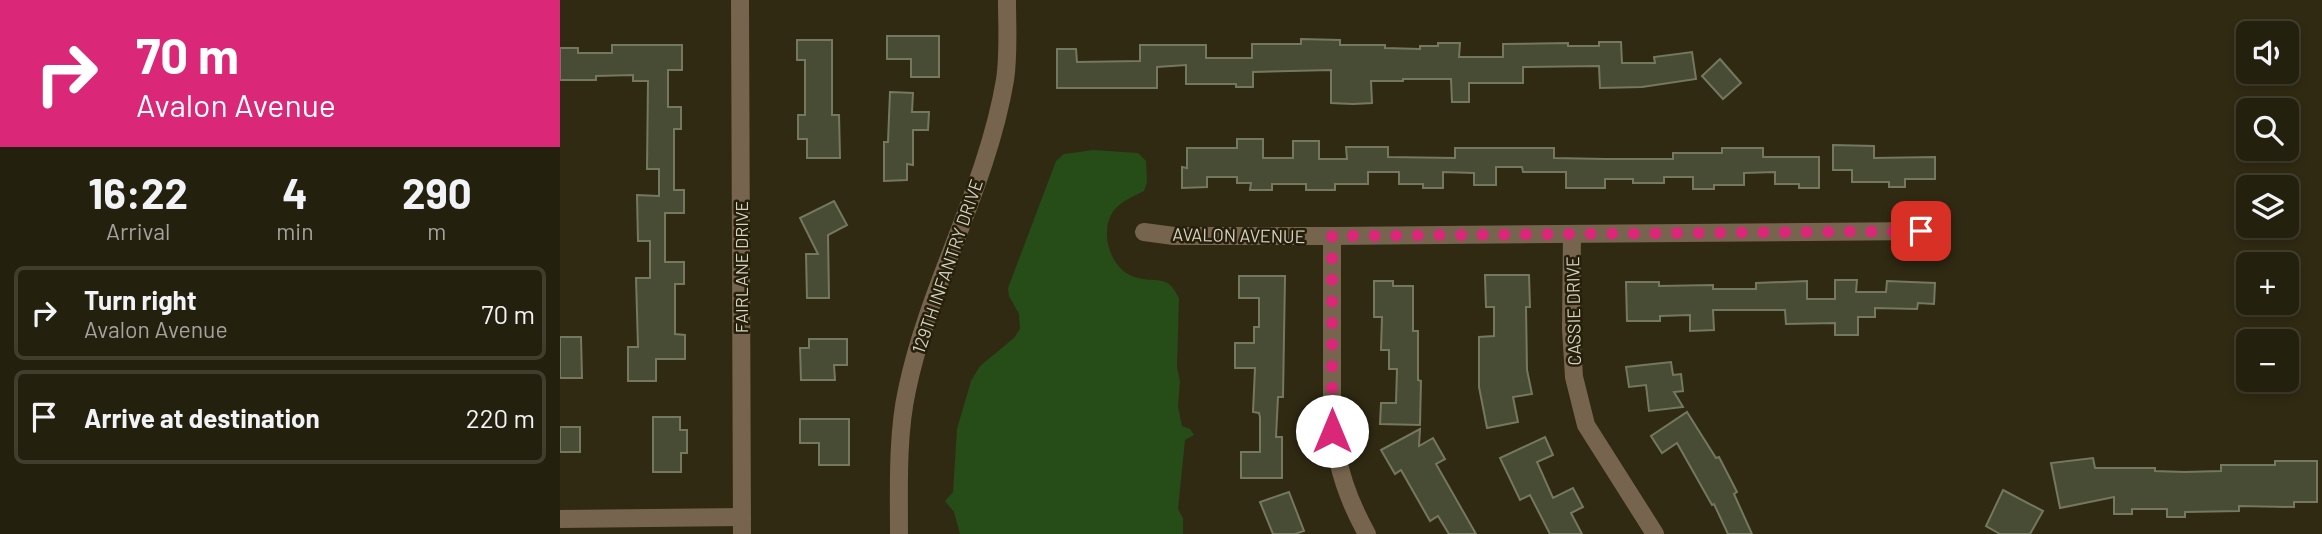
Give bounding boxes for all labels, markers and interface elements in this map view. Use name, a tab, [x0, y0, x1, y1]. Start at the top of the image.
map controls	[2236, 21, 2299, 392]
button: sound	[2236, 21, 2299, 84]
text: 70 m	[136, 25, 239, 84]
icon: right	[21, 28, 112, 119]
text: Avalon Avenue	[136, 85, 336, 123]
button: search	[2236, 98, 2299, 161]
text: 16:22	[88, 167, 188, 217]
text: 4	[282, 167, 308, 217]
text: 290	[402, 167, 472, 217]
button: layers	[2236, 175, 2299, 238]
street label: 129TH INFANTRY DRIVE	[907, 176, 987, 356]
street label: FAIRLANE DRIVE	[730, 201, 752, 333]
pin	[1891, 201, 1951, 261]
icon: arrive	[1902, 212, 1940, 250]
text: Arrival	[106, 217, 170, 245]
text: min	[276, 217, 314, 245]
text: m	[427, 217, 446, 245]
street label: AVALON AVENUE	[1172, 223, 1306, 247]
button: +	[2236, 252, 2299, 315]
street label: CASSIE DRIVE	[1561, 256, 1585, 366]
text: Turn right	[84, 284, 197, 315]
icon: right	[25, 294, 63, 332]
text: 70 m	[481, 298, 535, 329]
text: Avalon Avenue	[84, 315, 228, 343]
button: −	[2236, 329, 2299, 392]
position arrow	[1295, 394, 1369, 468]
icon: arrive	[25, 398, 63, 436]
text: Arrive at destination	[84, 402, 320, 433]
text: 220 m	[466, 402, 535, 433]

